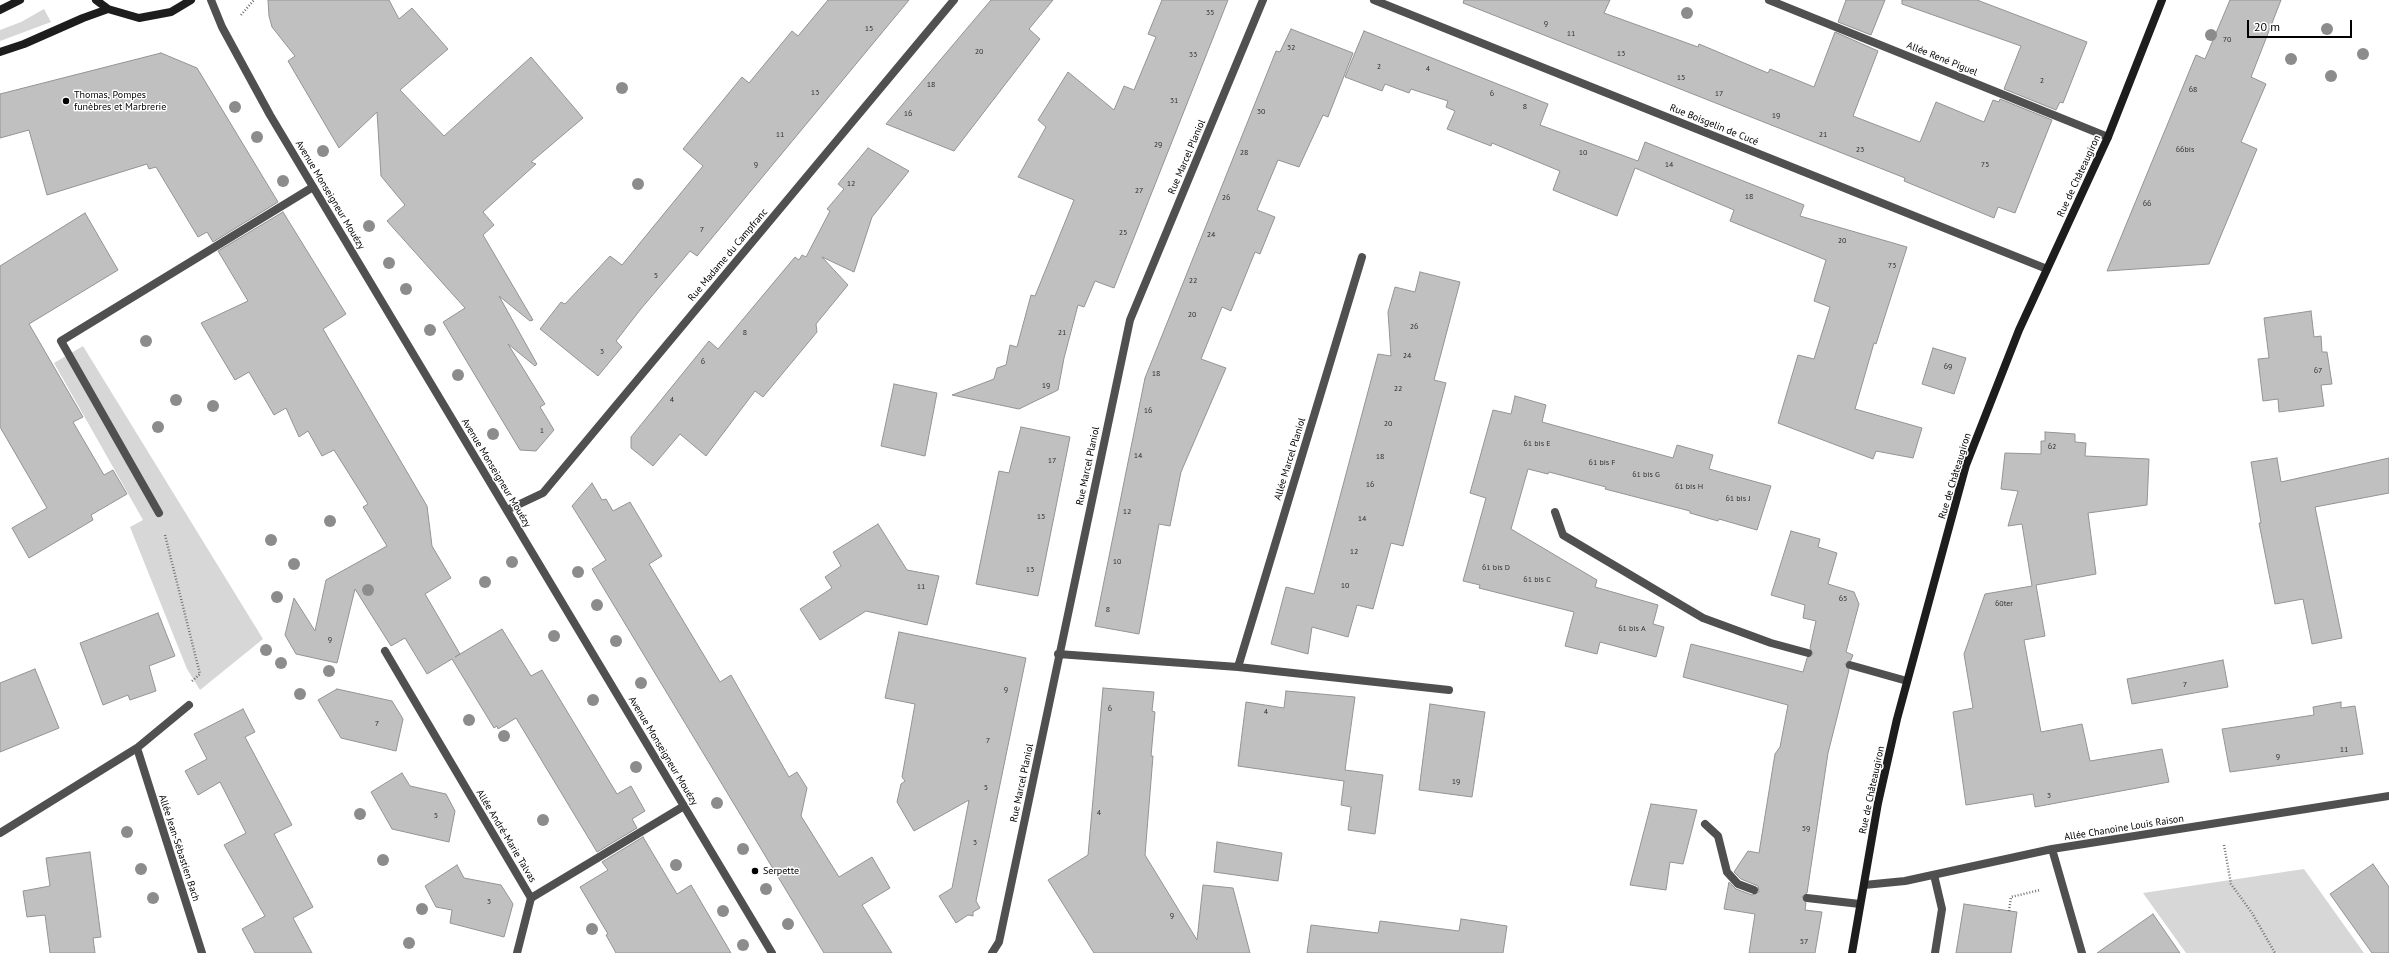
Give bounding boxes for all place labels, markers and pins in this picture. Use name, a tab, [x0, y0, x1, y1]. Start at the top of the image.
place label: Thomas, Pompes funèbres et Marbrerie	[74, 89, 166, 112]
marker: Thomas, Pompes funèbres et Marbrerie	[61, 96, 71, 106]
place label: Serpette	[763, 865, 799, 877]
marker: Serpette	[750, 866, 760, 876]

